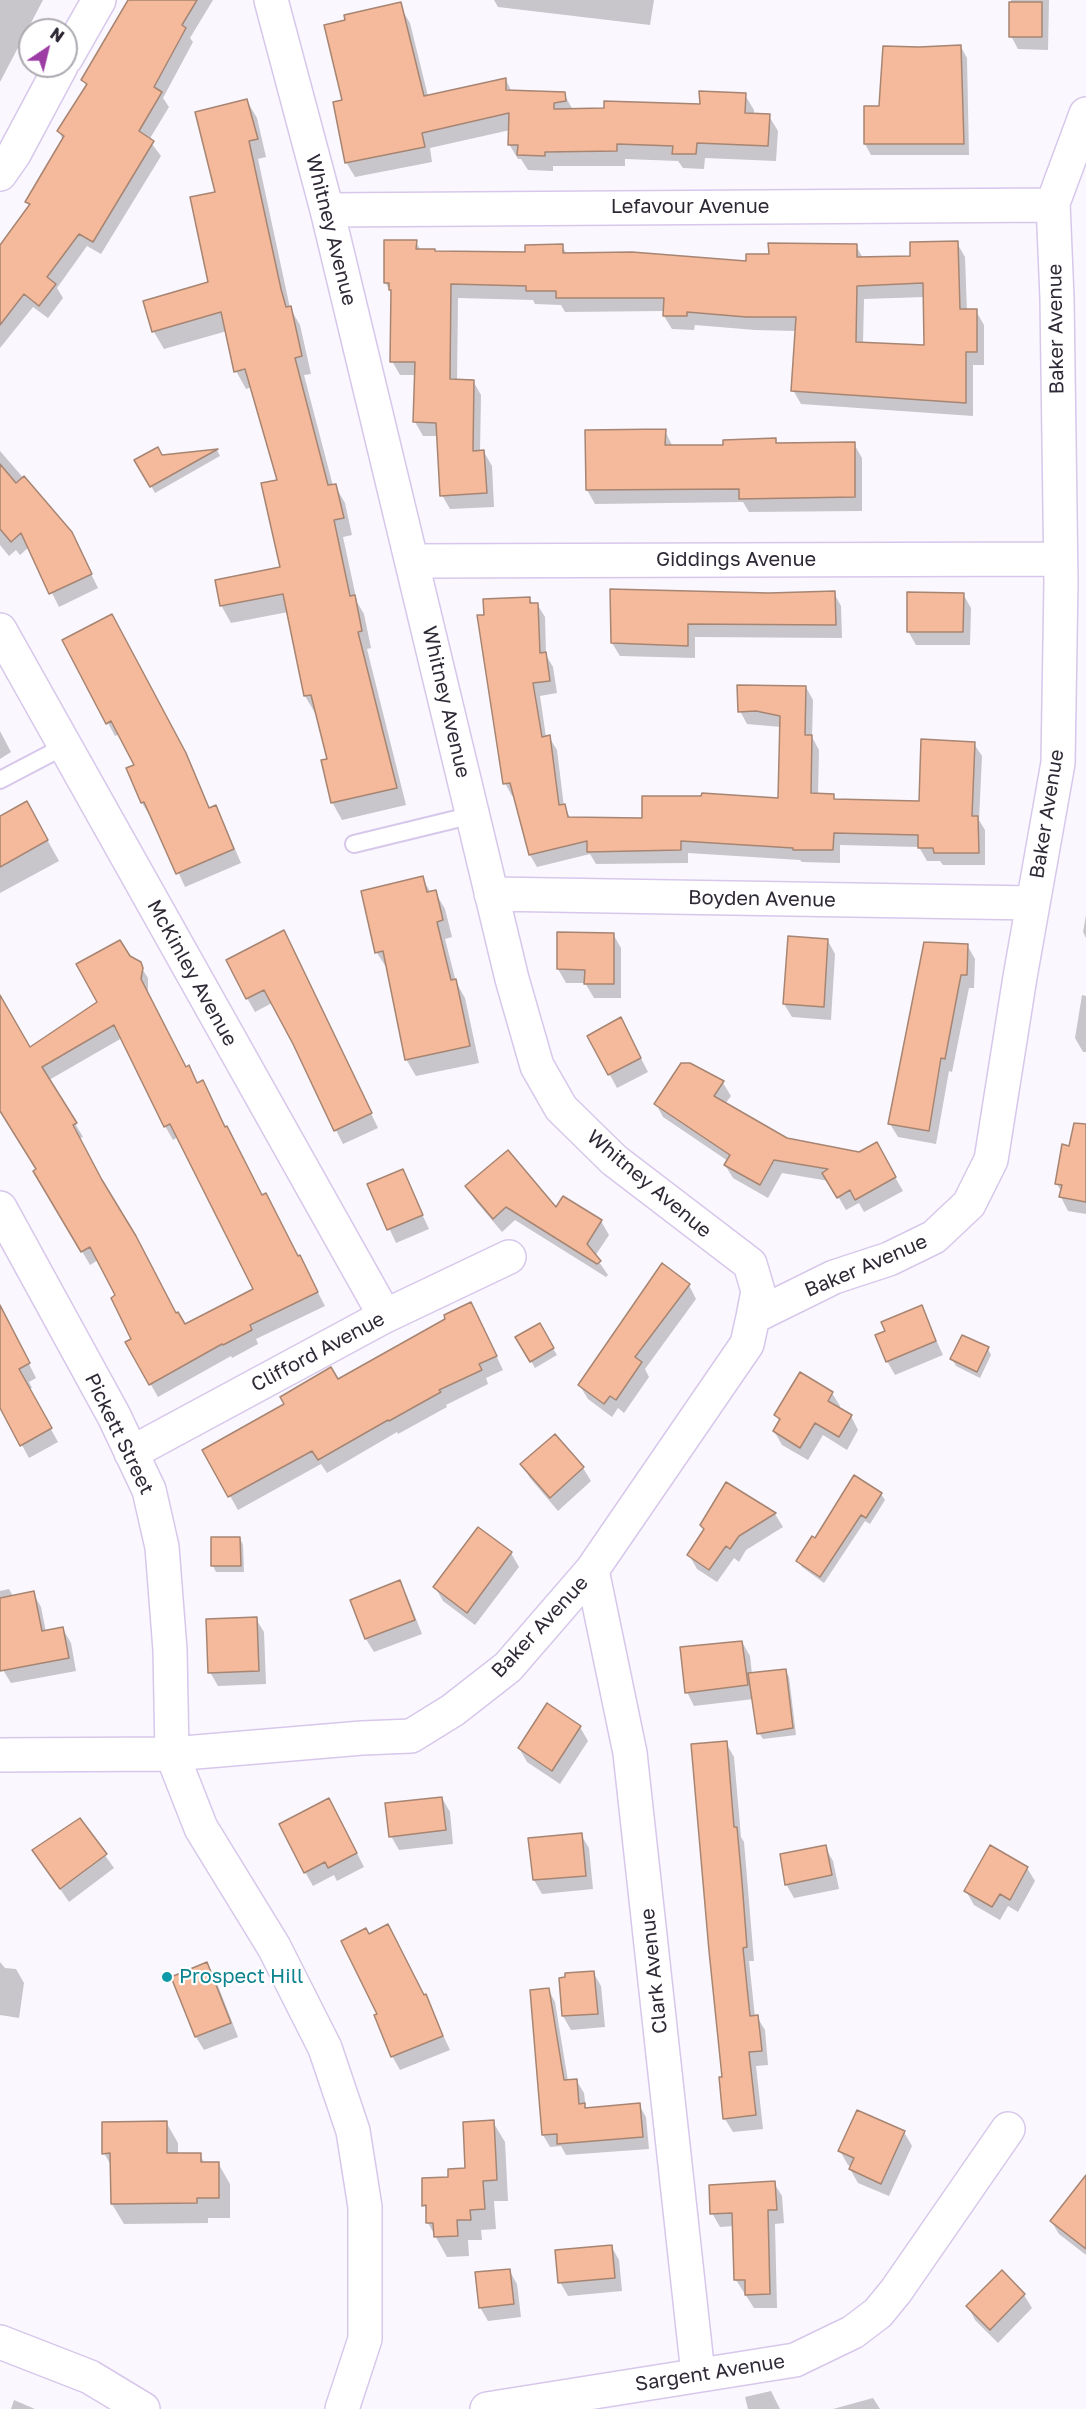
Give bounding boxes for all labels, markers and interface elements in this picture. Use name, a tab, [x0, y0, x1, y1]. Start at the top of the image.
north arrow	[18, 18, 78, 78]
text: N	[46, 23, 68, 47]
street label: Whitney Avenue	[301, 152, 361, 308]
street label: Lefavour Avenue	[611, 195, 769, 219]
street label: Baker Avenue	[1043, 264, 1069, 394]
street label: Giddings Avenue	[656, 548, 816, 572]
street label: Whitney Avenue	[417, 624, 475, 780]
street label: Baker Avenue	[1025, 748, 1069, 880]
street label: Boyden Avenue	[688, 886, 836, 912]
street label: McKinley Avenue	[142, 896, 242, 1050]
street label: Whitney Avenue	[582, 1125, 716, 1243]
street label: Baker Avenue	[801, 1229, 931, 1303]
street label: Clifford Avenue	[247, 1307, 389, 1397]
street label: Pickett Street	[79, 1369, 159, 1499]
street label: Baker Avenue	[487, 1571, 593, 1683]
street label: Clark Avenue	[635, 1907, 673, 2035]
place label: Prospect Hill	[179, 1965, 303, 1989]
marker: Prospect Hill	[160, 1970, 174, 1984]
street label: Sargent Avenue	[633, 2349, 787, 2397]

